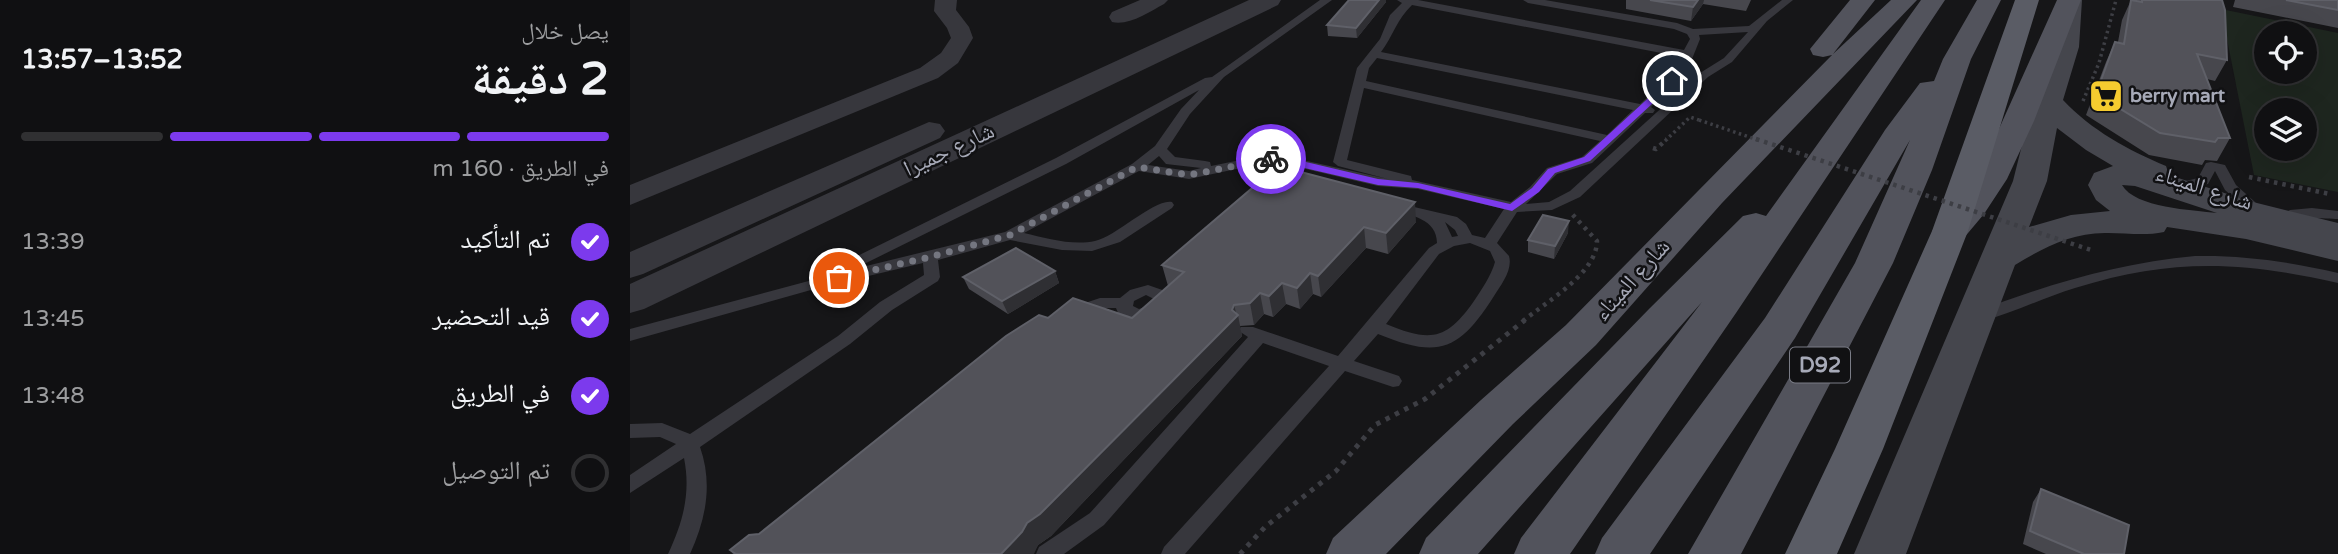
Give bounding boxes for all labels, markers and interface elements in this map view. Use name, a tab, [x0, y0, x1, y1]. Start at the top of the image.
text: يصل خلال	[521, 18, 609, 46]
map controls	[2254, 21, 2317, 161]
button: locate	[2254, 21, 2317, 84]
text: 13:52–13:57	[21, 44, 183, 75]
pin	[1642, 51, 1702, 111]
text: 2 دقيقة	[472, 52, 609, 107]
icon: home	[1653, 62, 1691, 100]
supermarket icon: berry mart	[2087, 77, 2125, 115]
place label: berry mart	[2130, 85, 2226, 108]
button: layers	[2254, 98, 2317, 161]
street label: شارع جميرا	[899, 117, 999, 183]
courier	[1236, 124, 1306, 194]
icon: bike	[1252, 140, 1290, 178]
text: في الطريق · 160 m	[432, 155, 609, 183]
street label: شارع الميناء	[2152, 159, 2256, 217]
icon: check	[571, 223, 609, 261]
text: تم التأكيد	[460, 224, 550, 255]
text: 13:39	[21, 228, 85, 256]
street label: شارع الميناء	[1588, 233, 1676, 327]
pin	[809, 248, 869, 308]
icon: bag	[820, 259, 858, 297]
icon: check	[571, 300, 609, 338]
text: قيد التحضير	[432, 301, 550, 332]
text: 13:45	[21, 305, 85, 333]
road number: D92	[1790, 348, 1850, 382]
icon: check	[571, 377, 609, 415]
text: في الطريق	[450, 378, 550, 409]
text: 13:48	[21, 382, 85, 410]
text: تم التوصيل	[442, 455, 550, 486]

